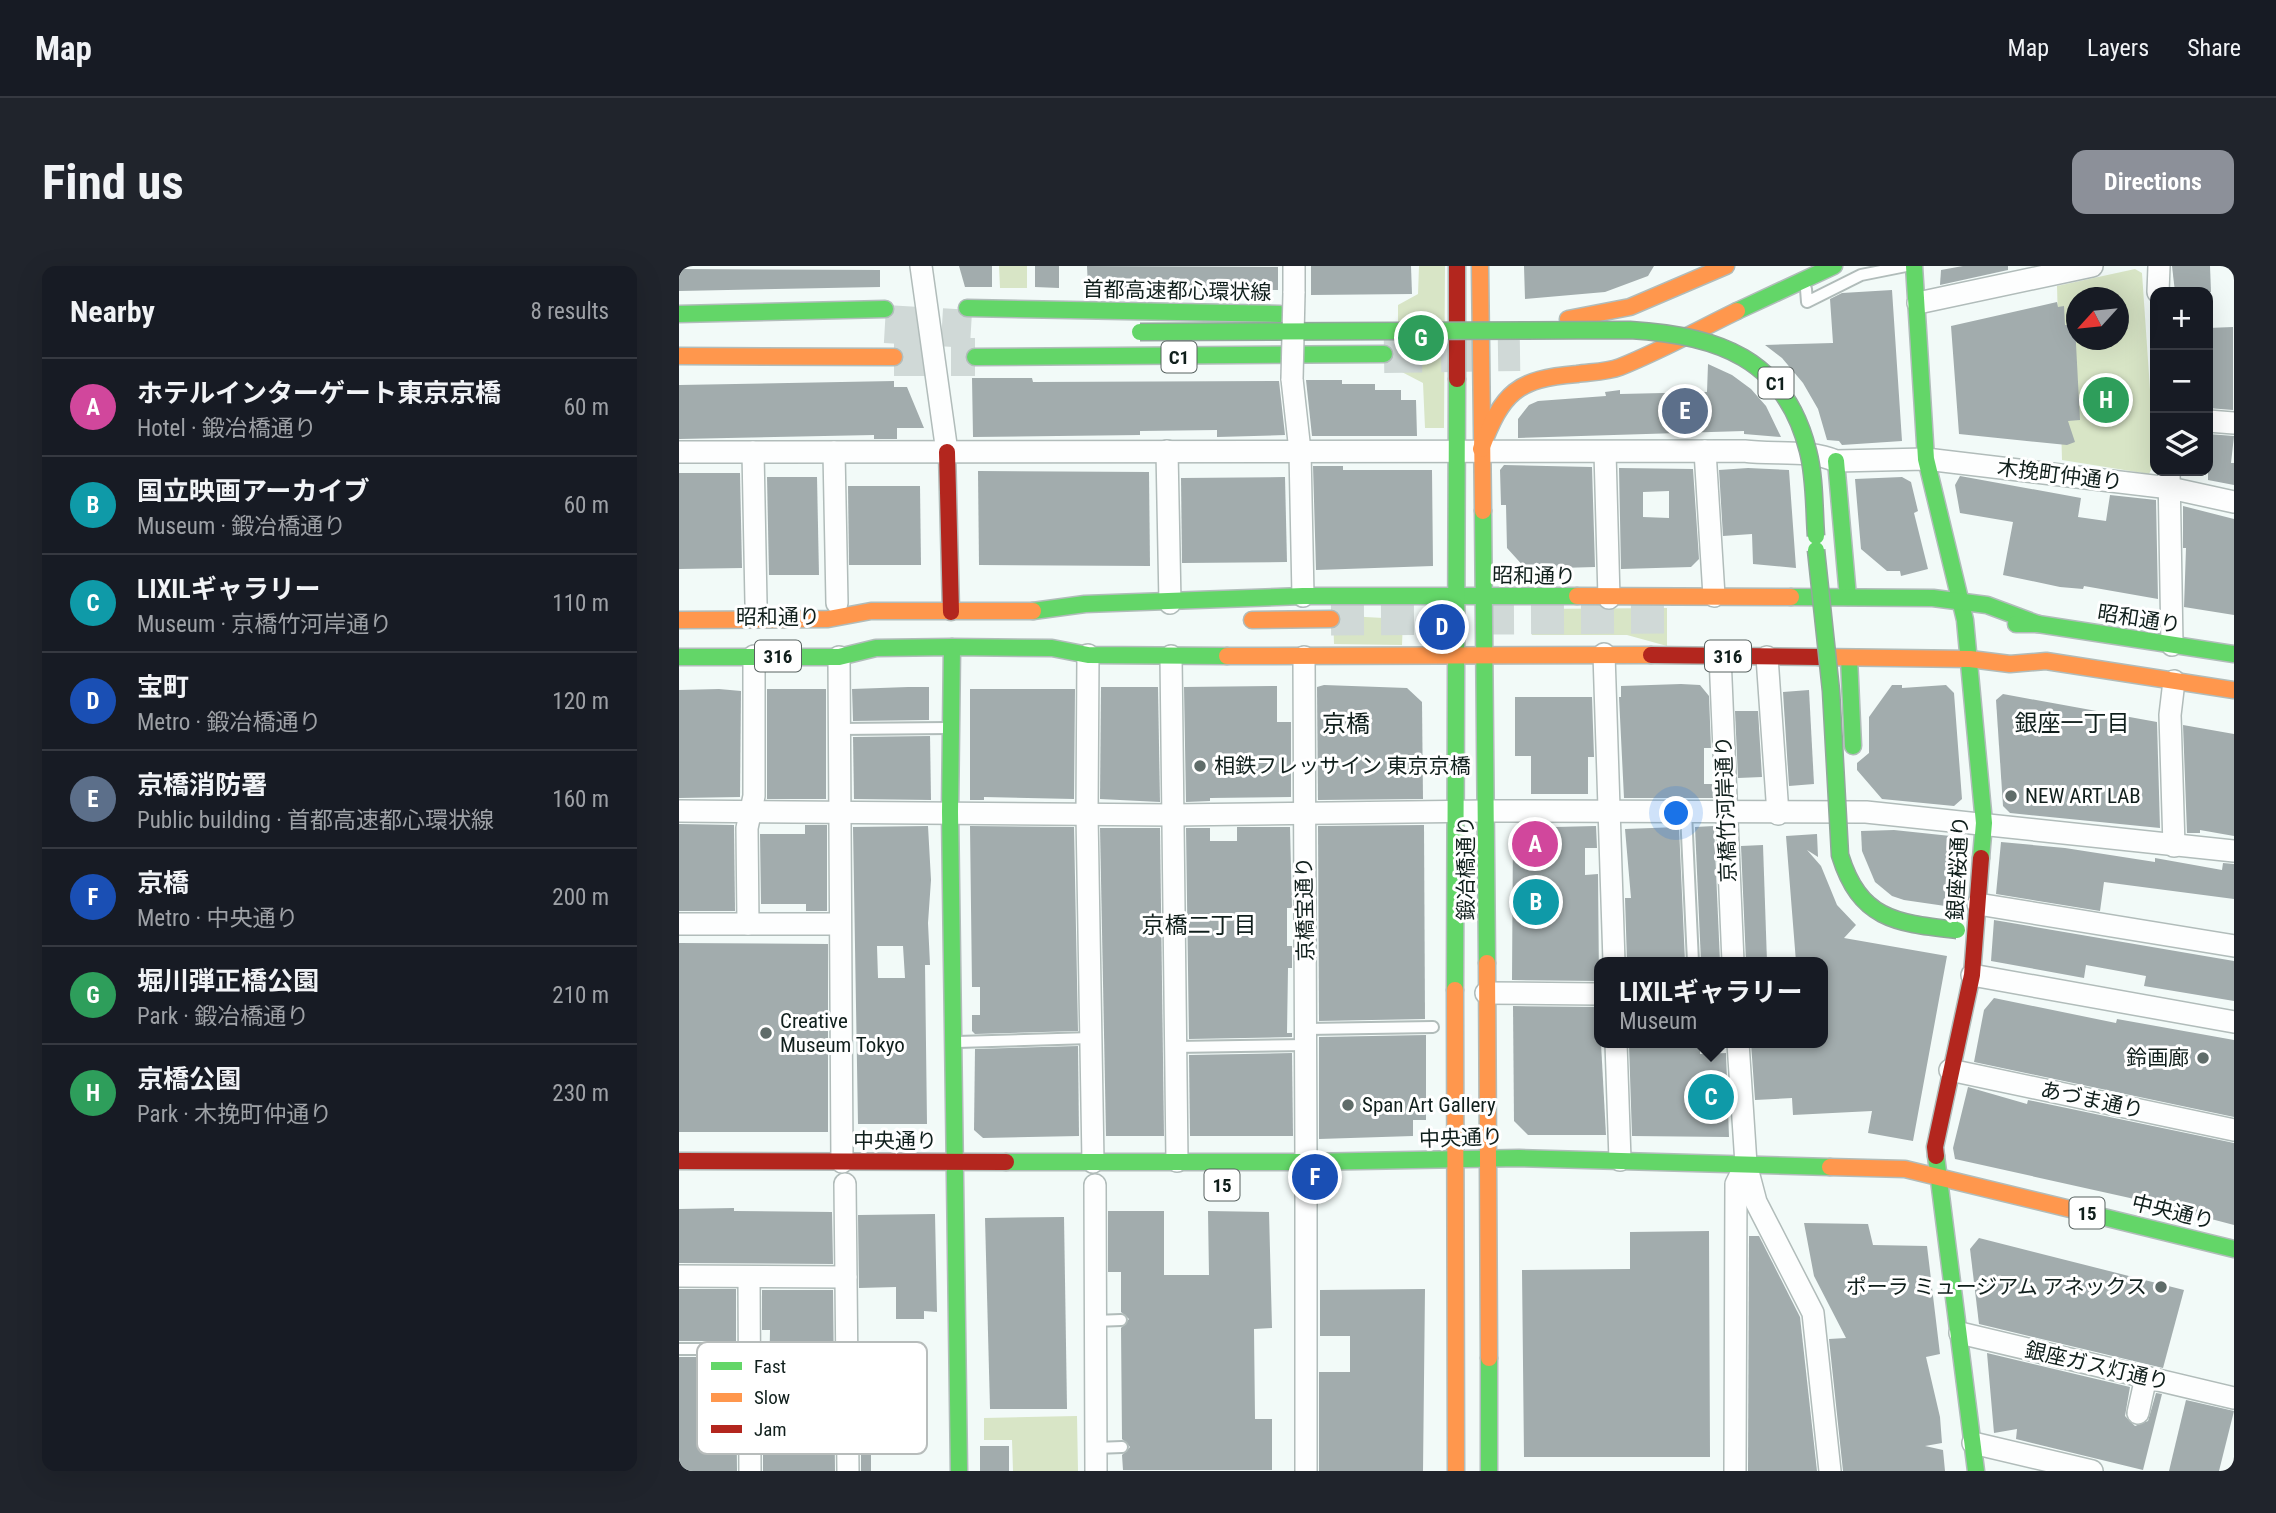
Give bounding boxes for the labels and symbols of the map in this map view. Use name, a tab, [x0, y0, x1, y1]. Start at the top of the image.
street label: 首都高速都心環状線	[1082, 277, 1272, 305]
north arrow	[2066, 287, 2129, 350]
pin: G	[1398, 312, 1444, 364]
road number: C1	[1161, 342, 1197, 372]
road number: C1	[1759, 368, 1793, 398]
pin: H	[2083, 374, 2129, 426]
pin: E	[1662, 385, 1708, 437]
street label: 木挽町仲通り	[1996, 455, 2124, 495]
street label: 昭和通り	[1492, 563, 1576, 589]
pin: D	[1419, 601, 1465, 653]
street label: 昭和通り	[2096, 601, 2182, 637]
street label: 昭和通り	[736, 605, 820, 629]
road number: 316	[755, 640, 801, 672]
road number: 316	[1705, 640, 1751, 672]
district label: 京橋	[1322, 710, 1370, 738]
district label: 銀座一丁目	[2015, 710, 2130, 737]
street label: 京橋竹河岸通り	[1711, 735, 1741, 883]
place label: 相鉄フレッサイン 東京京橋	[1214, 754, 1471, 778]
marker: 相鉄フレッサイン 東京京橋	[1192, 758, 1208, 774]
place label: NEW ART LAB	[2025, 784, 2141, 808]
marker: NEW ART LAB	[2003, 788, 2019, 804]
your location	[1659, 796, 1693, 830]
street label: 銀座桜通り	[1943, 815, 1973, 921]
street label: 鍛冶橋通り	[1454, 816, 1478, 921]
pin: A	[1512, 818, 1558, 870]
street label: 京橋宝通り	[1292, 856, 1318, 962]
pin: B	[1513, 876, 1559, 928]
district label: 京橋二丁目	[1142, 912, 1257, 939]
place label: Creative Museum Tokyo	[780, 1009, 905, 1057]
marker: Creative Museum Tokyo	[758, 1025, 774, 1041]
place label: 鈴画廊	[2126, 1046, 2189, 1070]
marker: 鈴画廊	[2195, 1050, 2211, 1066]
pin: C	[1688, 1071, 1734, 1123]
street label: あづま通り	[2038, 1077, 2146, 1123]
place label: Span Art Gallery	[1362, 1093, 1496, 1117]
marker: Span Art Gallery	[1340, 1097, 1356, 1113]
street label: 中央通り	[1419, 1125, 1503, 1151]
street label: 中央通り	[853, 1129, 937, 1153]
pin: F	[1292, 1151, 1338, 1203]
road number: 15	[1205, 1169, 1239, 1200]
street label: 中央通り	[2129, 1190, 2217, 1234]
road number: 15	[2069, 1197, 2105, 1228]
place label: ポーラ ミュージアム アネックス	[1846, 1275, 2147, 1299]
marker: ポーラ ミュージアム アネックス	[2153, 1279, 2169, 1295]
street label: 銀座ガス灯通り	[2023, 1338, 2171, 1394]
legend	[697, 1342, 927, 1454]
text: Fast	[754, 1355, 786, 1378]
text: Slow	[754, 1386, 790, 1409]
text: Jam	[754, 1418, 787, 1441]

